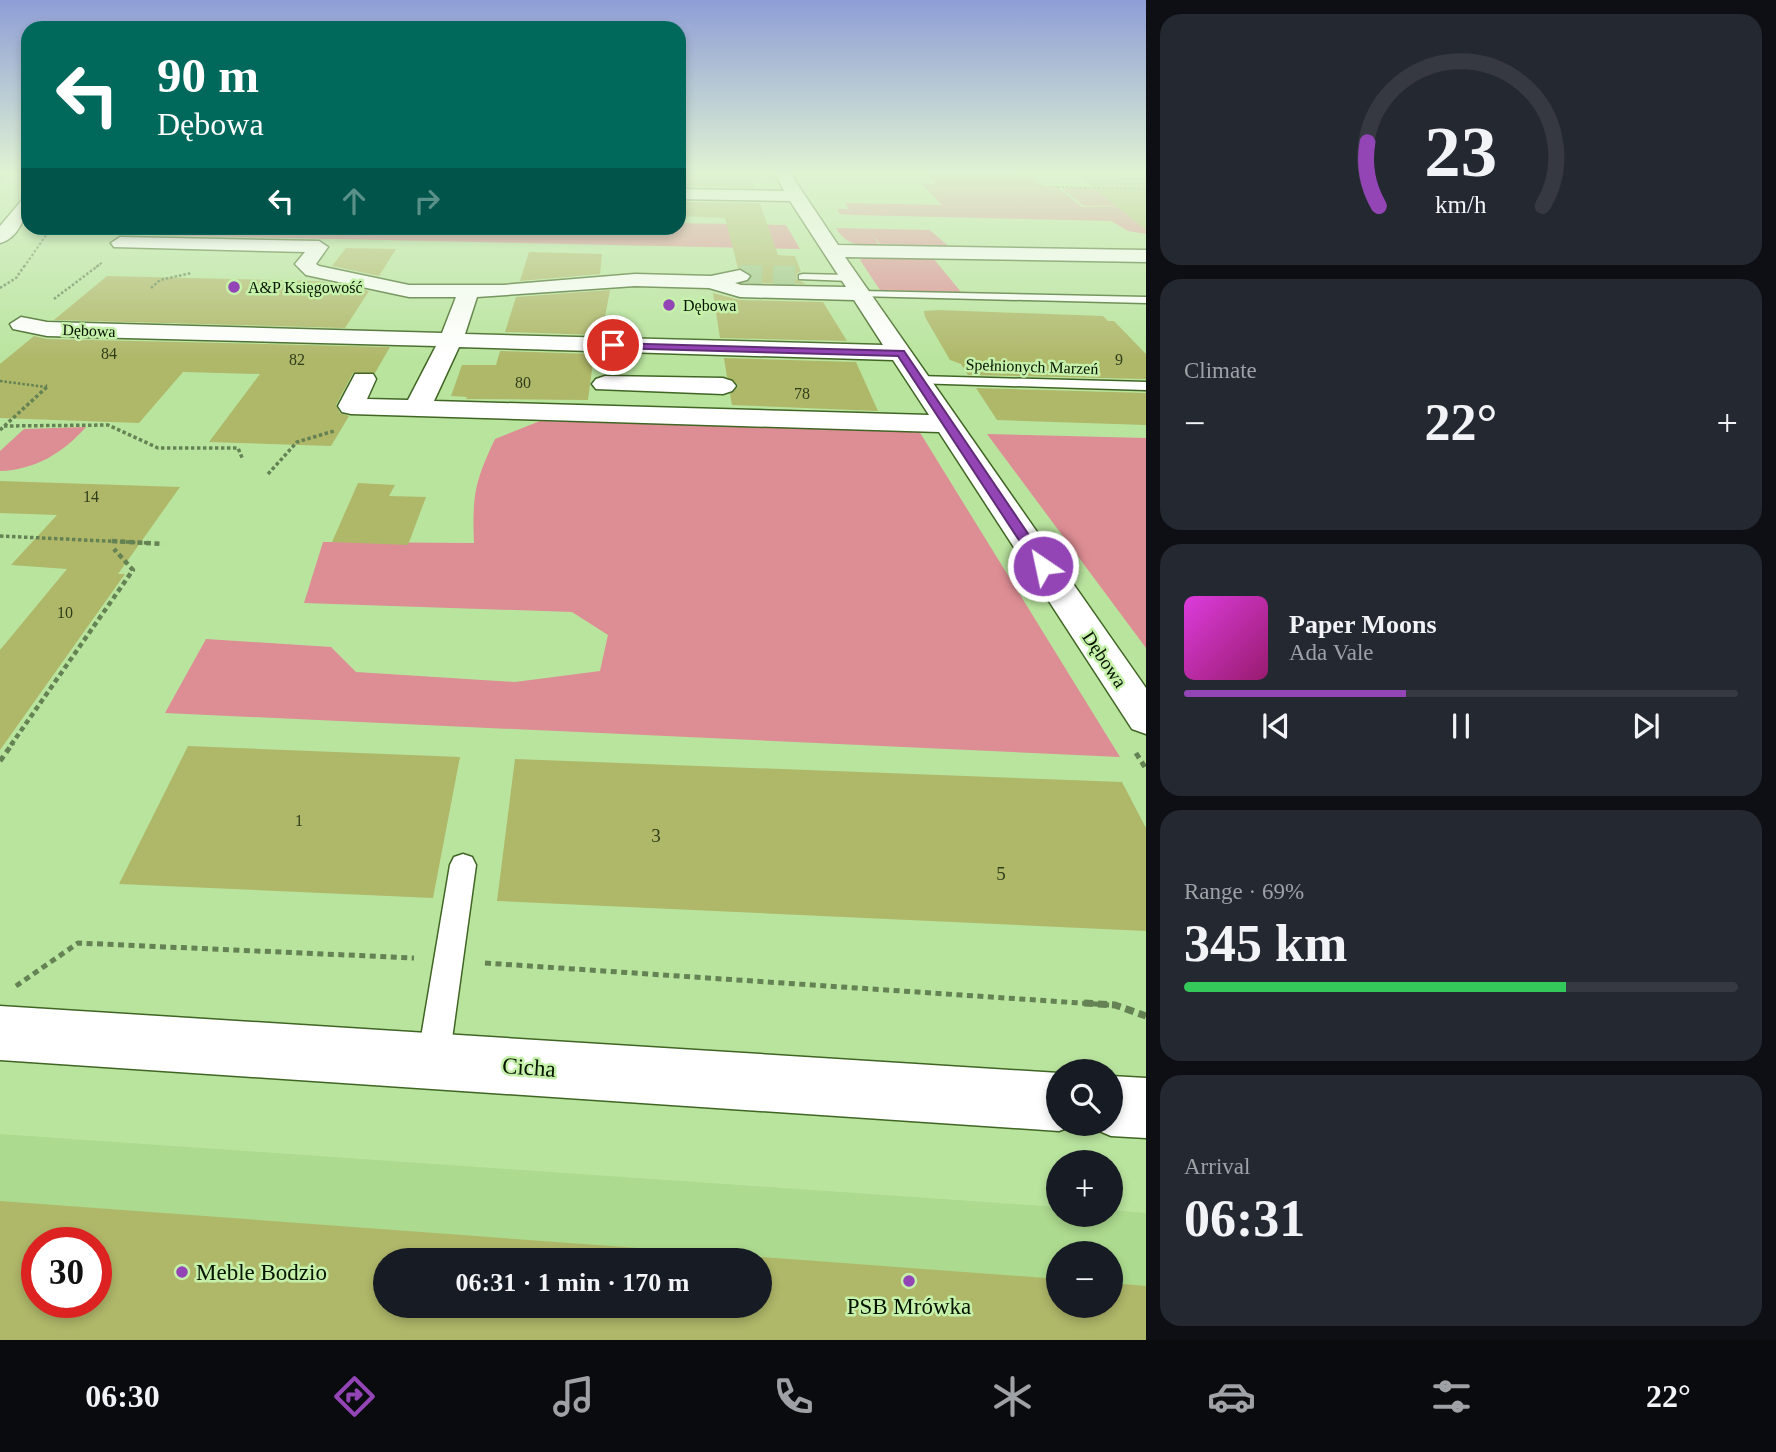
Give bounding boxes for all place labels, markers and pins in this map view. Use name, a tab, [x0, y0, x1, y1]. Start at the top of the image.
marker: A&P Księgowość	[226, 279, 242, 295]
place label: A&P Księgowość	[248, 279, 363, 297]
marker: Dębowa	[661, 297, 677, 313]
place label: Dębowa	[683, 297, 736, 315]
pin	[583, 315, 643, 375]
place label: Meble Bodzio	[196, 1260, 327, 1285]
marker: Meble Bodzio	[174, 1264, 190, 1280]
marker: PSB Mrówka	[901, 1273, 917, 1289]
place label: PSB Mrówka	[847, 1294, 971, 1319]

